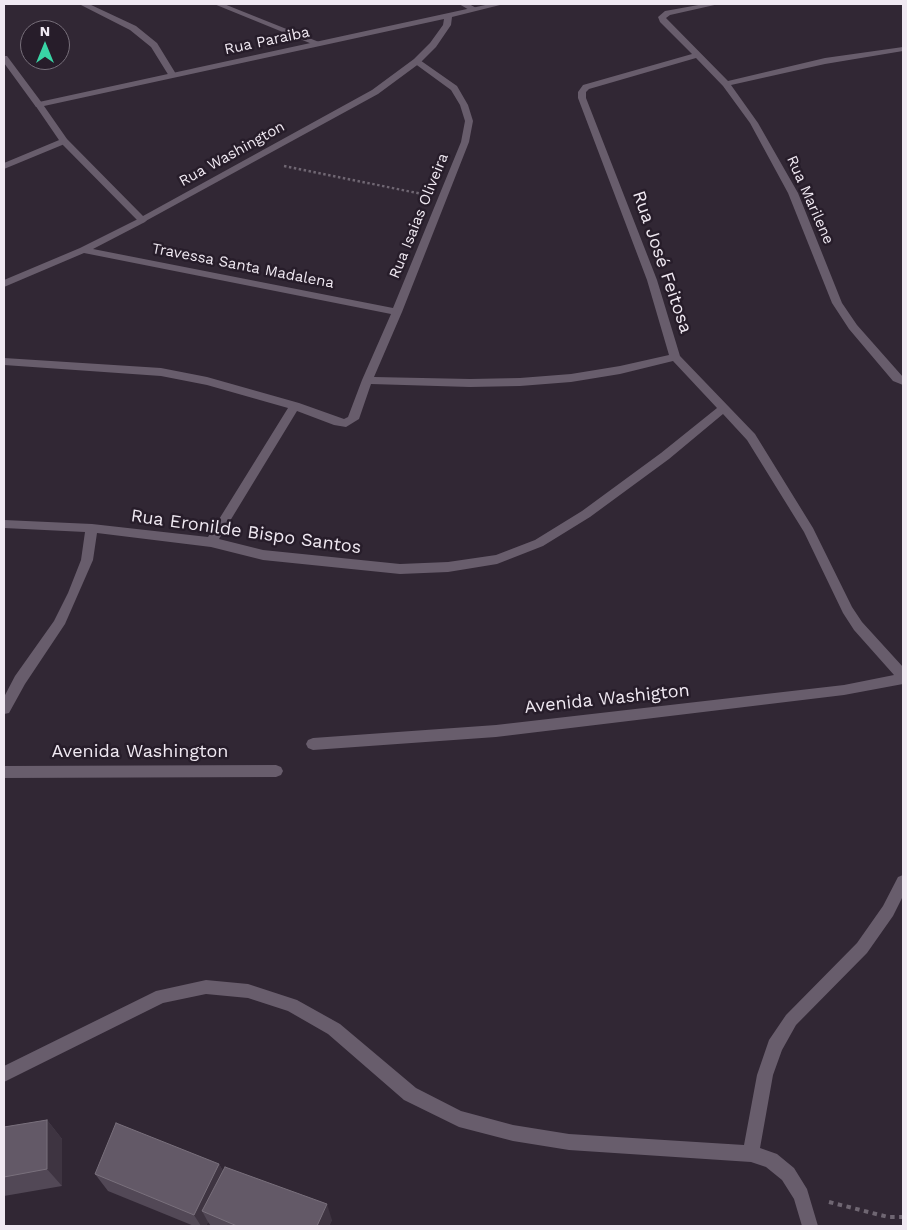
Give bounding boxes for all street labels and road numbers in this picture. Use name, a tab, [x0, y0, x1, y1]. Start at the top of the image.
street label: Rua Paraiba	[223, 23, 311, 59]
street label: Rua Washington	[176, 118, 288, 190]
street label: Rua Isaias Oliveira	[386, 151, 452, 281]
street label: Rua Marilene	[782, 153, 838, 247]
street label: Rua José Feitosa	[627, 188, 697, 336]
street label: Travessa Santa Madalena	[150, 239, 336, 293]
street label: Rua Eronilde Bispo Santos	[129, 505, 363, 559]
street label: Avenida Washigton	[523, 680, 691, 718]
street label: Avenida Washington	[52, 741, 228, 763]

